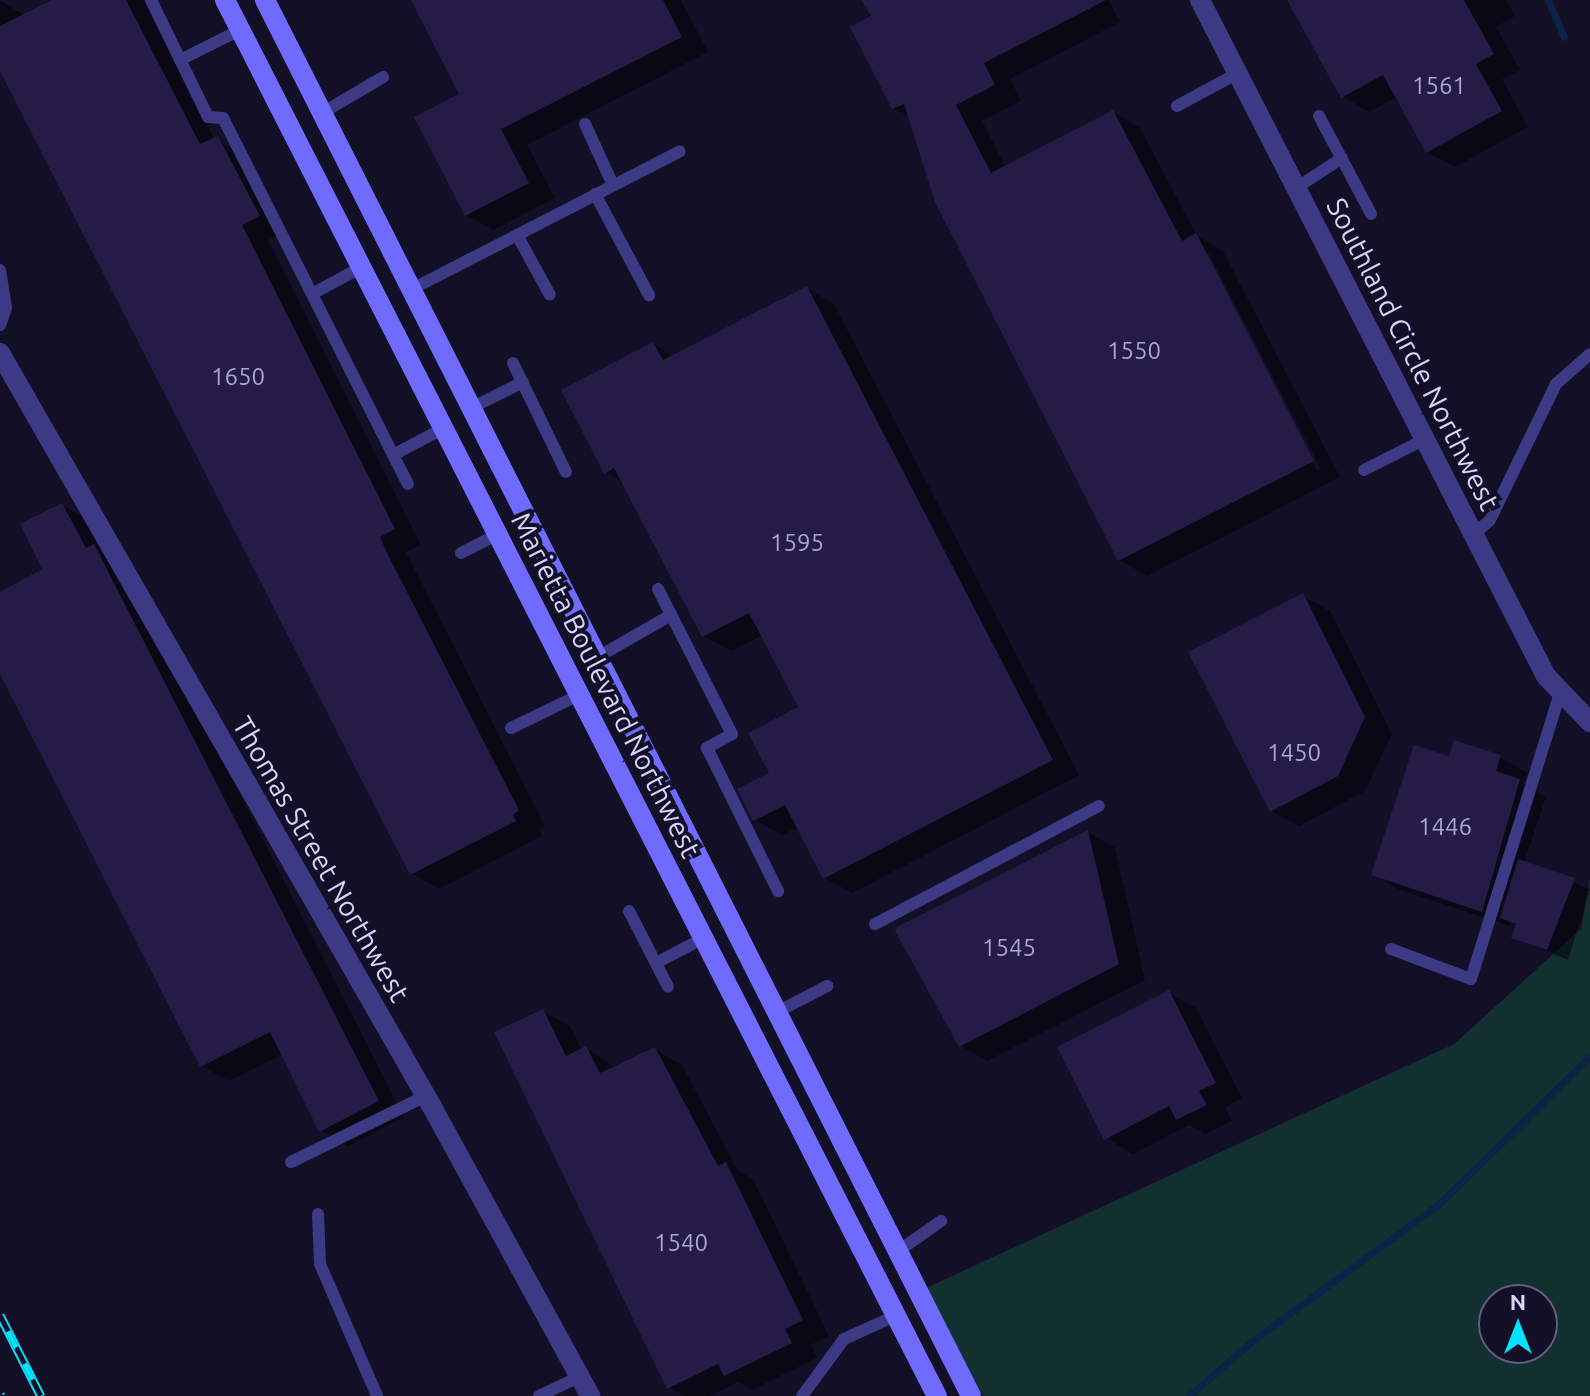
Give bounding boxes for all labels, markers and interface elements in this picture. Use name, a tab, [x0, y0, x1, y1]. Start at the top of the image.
house number: 1561	[1412, 72, 1466, 100]
street label: Southland Circle Northwest	[1320, 192, 1506, 516]
house number: 1550	[1107, 337, 1161, 365]
house number: 1650	[211, 363, 265, 391]
street label: Marietta Boulevard Northwest	[504, 507, 708, 863]
house number: 1595	[770, 529, 824, 557]
street label: Thomas Street Northwest	[225, 710, 417, 1008]
house number: 1450	[1267, 739, 1321, 767]
house number: 1446	[1418, 813, 1472, 841]
house number: 1545	[982, 934, 1036, 962]
house number: 1540	[654, 1229, 708, 1257]
north arrow	[1478, 1284, 1558, 1364]
text: N	[1510, 1289, 1526, 1314]

